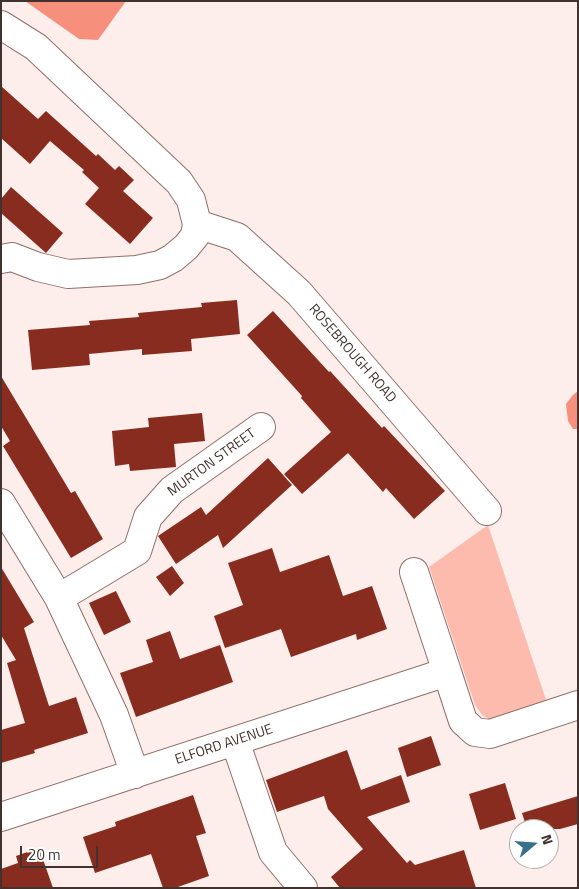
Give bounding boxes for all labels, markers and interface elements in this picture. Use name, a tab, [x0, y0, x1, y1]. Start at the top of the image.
street label: ROSEBROUGH ROAD	[305, 301, 399, 407]
street label: MURTON STREET	[165, 425, 259, 501]
street label: ELFORD AVENUE	[173, 721, 275, 769]
north arrow	[509, 819, 559, 869]
text: N	[536, 832, 559, 847]
scale bar	[22, 836, 100, 868]
text: 20 m	[28, 843, 61, 866]

